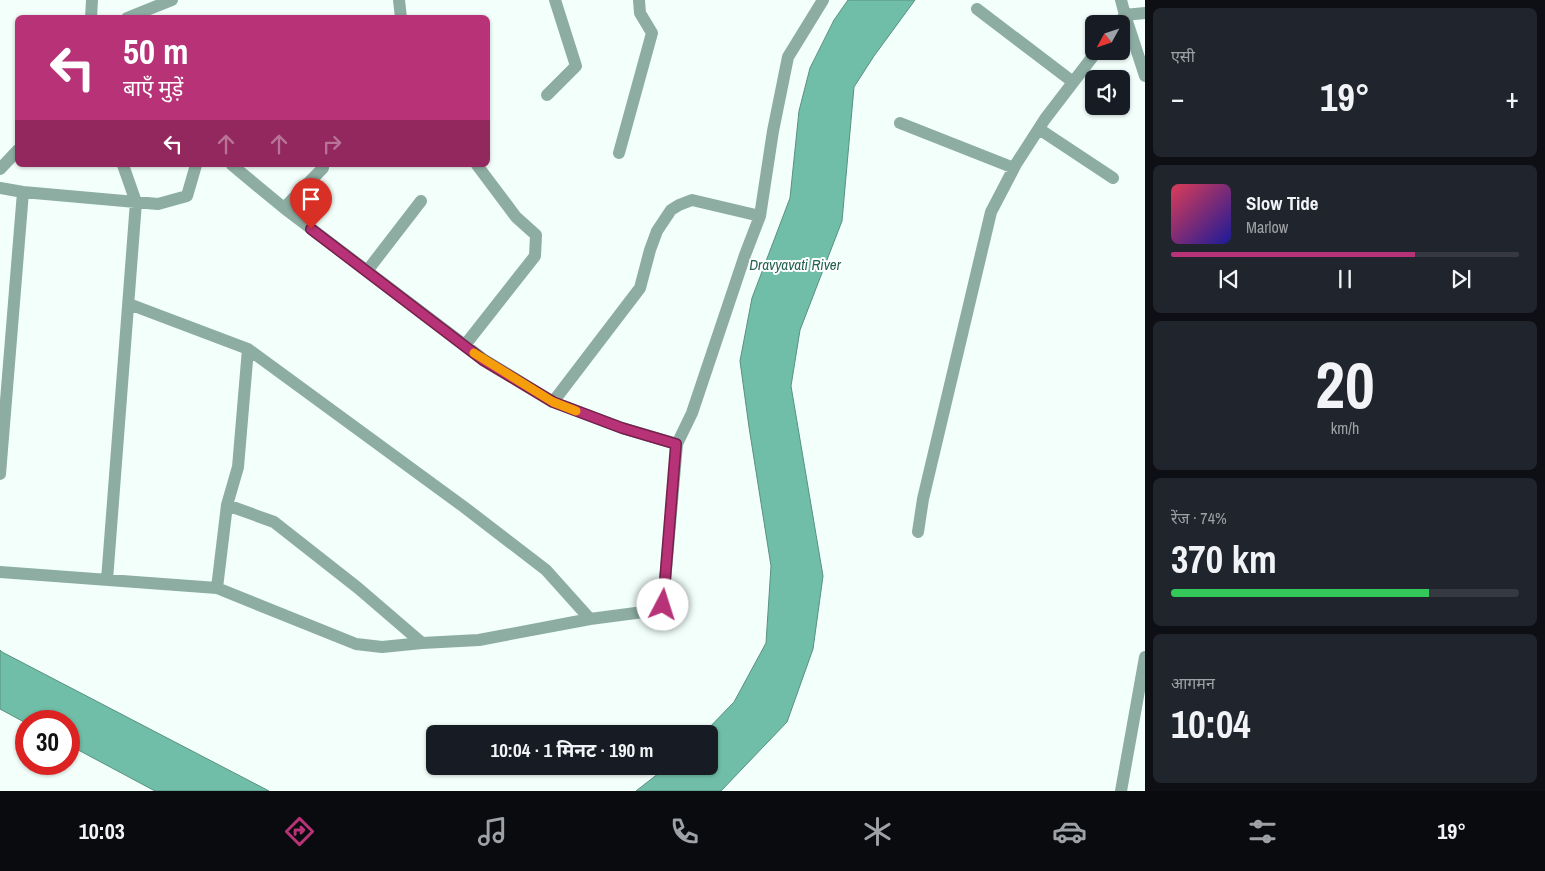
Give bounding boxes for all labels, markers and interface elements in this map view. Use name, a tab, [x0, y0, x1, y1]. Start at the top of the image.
north arrow	[1085, 15, 1130, 60]
map controls	[1085, 15, 1130, 115]
text: 50 m	[123, 28, 188, 75]
icon: left	[40, 35, 105, 100]
text: एसी	[1171, 45, 1195, 67]
button: sound	[1085, 70, 1130, 115]
text: 19°	[1320, 72, 1370, 123]
text: बाएँ मुड़ें	[123, 73, 183, 103]
text: −	[1171, 79, 1184, 117]
text: +	[1506, 79, 1519, 117]
icon: left	[159, 130, 187, 158]
icon: ahead	[212, 130, 240, 158]
icon: ahead	[265, 130, 293, 158]
icon: right	[318, 130, 346, 158]
pin	[290, 178, 332, 229]
icon: arrive	[297, 185, 325, 213]
text: Slow Tide	[1246, 190, 1318, 216]
text: Marlow	[1246, 216, 1288, 238]
water label: Dravyavati River	[749, 254, 842, 275]
icon: previous	[1215, 265, 1243, 293]
icon: pause	[1331, 265, 1359, 293]
icon: next	[1447, 265, 1475, 293]
text: 20	[1315, 341, 1375, 428]
text: km/h	[1331, 417, 1359, 439]
text: रेंज · 74%	[1171, 507, 1227, 529]
text: 370 km	[1171, 534, 1277, 585]
position arrow	[636, 578, 688, 630]
text: आगमन	[1171, 672, 1215, 694]
text: 10:04	[1171, 699, 1251, 750]
speed limit sign: 30	[15, 710, 80, 775]
text: 10:04 · 1 मिनट · 190 m	[491, 737, 653, 763]
icon: directions	[282, 814, 317, 849]
icon: music	[475, 814, 510, 849]
icon: phone	[667, 814, 702, 849]
icon: climate	[860, 814, 895, 849]
icon: car	[1052, 814, 1087, 849]
icon: filters	[1245, 814, 1280, 849]
text: 10:03	[79, 816, 125, 846]
text: 19°	[1437, 816, 1466, 846]

